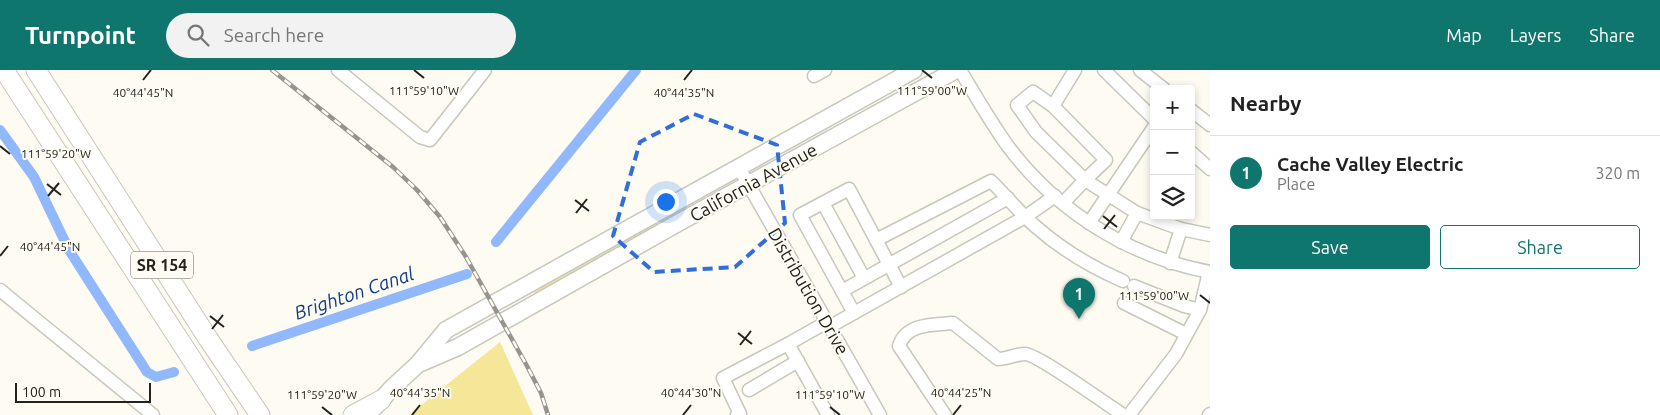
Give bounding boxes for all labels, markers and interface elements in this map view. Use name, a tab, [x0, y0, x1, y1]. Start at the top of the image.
search box	[166, 13, 516, 58]
icon: search	[184, 21, 212, 49]
text: Turnpoint	[25, 22, 136, 49]
text: Search here	[224, 24, 324, 46]
text: Map	[1446, 25, 1482, 45]
text: Layers	[1510, 25, 1561, 45]
text: Share	[1589, 25, 1635, 45]
text: 111°59'10"W	[389, 84, 459, 97]
text: 111°59'00"W	[897, 84, 967, 97]
map controls	[1150, 85, 1195, 220]
button: +	[1150, 85, 1195, 130]
text: 40°44'45"N	[113, 86, 173, 99]
text: 40°44'35"N	[654, 86, 714, 99]
text: Nearby	[1230, 91, 1301, 115]
button: −	[1150, 130, 1195, 175]
street label: California Avenue	[686, 139, 820, 225]
text: 111°59'20"W	[21, 147, 91, 160]
text: Cache Valley Electric	[1277, 153, 1463, 175]
text: 1	[1241, 164, 1251, 182]
text: 320 m	[1595, 164, 1640, 182]
button: layers	[1150, 175, 1195, 220]
text: Place	[1277, 175, 1315, 193]
your location	[653, 189, 679, 215]
street label: Distribution Drive	[765, 224, 853, 358]
button: Save	[1230, 225, 1430, 269]
button: Share	[1440, 225, 1640, 269]
text: 40°44'45"N	[20, 240, 80, 253]
road number: SR 154	[131, 252, 193, 278]
water label: Brighton Canal	[291, 262, 417, 324]
pin: 1	[1063, 278, 1095, 319]
text: 111°59'00"W	[1119, 289, 1189, 302]
scale bar	[15, 380, 151, 403]
text: 100 m	[22, 384, 61, 400]
text: 40°44'35"N	[390, 386, 450, 399]
text: 40°44'30"N	[661, 386, 721, 399]
text: 40°44'25"N	[931, 386, 991, 399]
text: 111°59'20"W	[287, 388, 357, 401]
text: 111°59'10"W	[795, 388, 865, 401]

